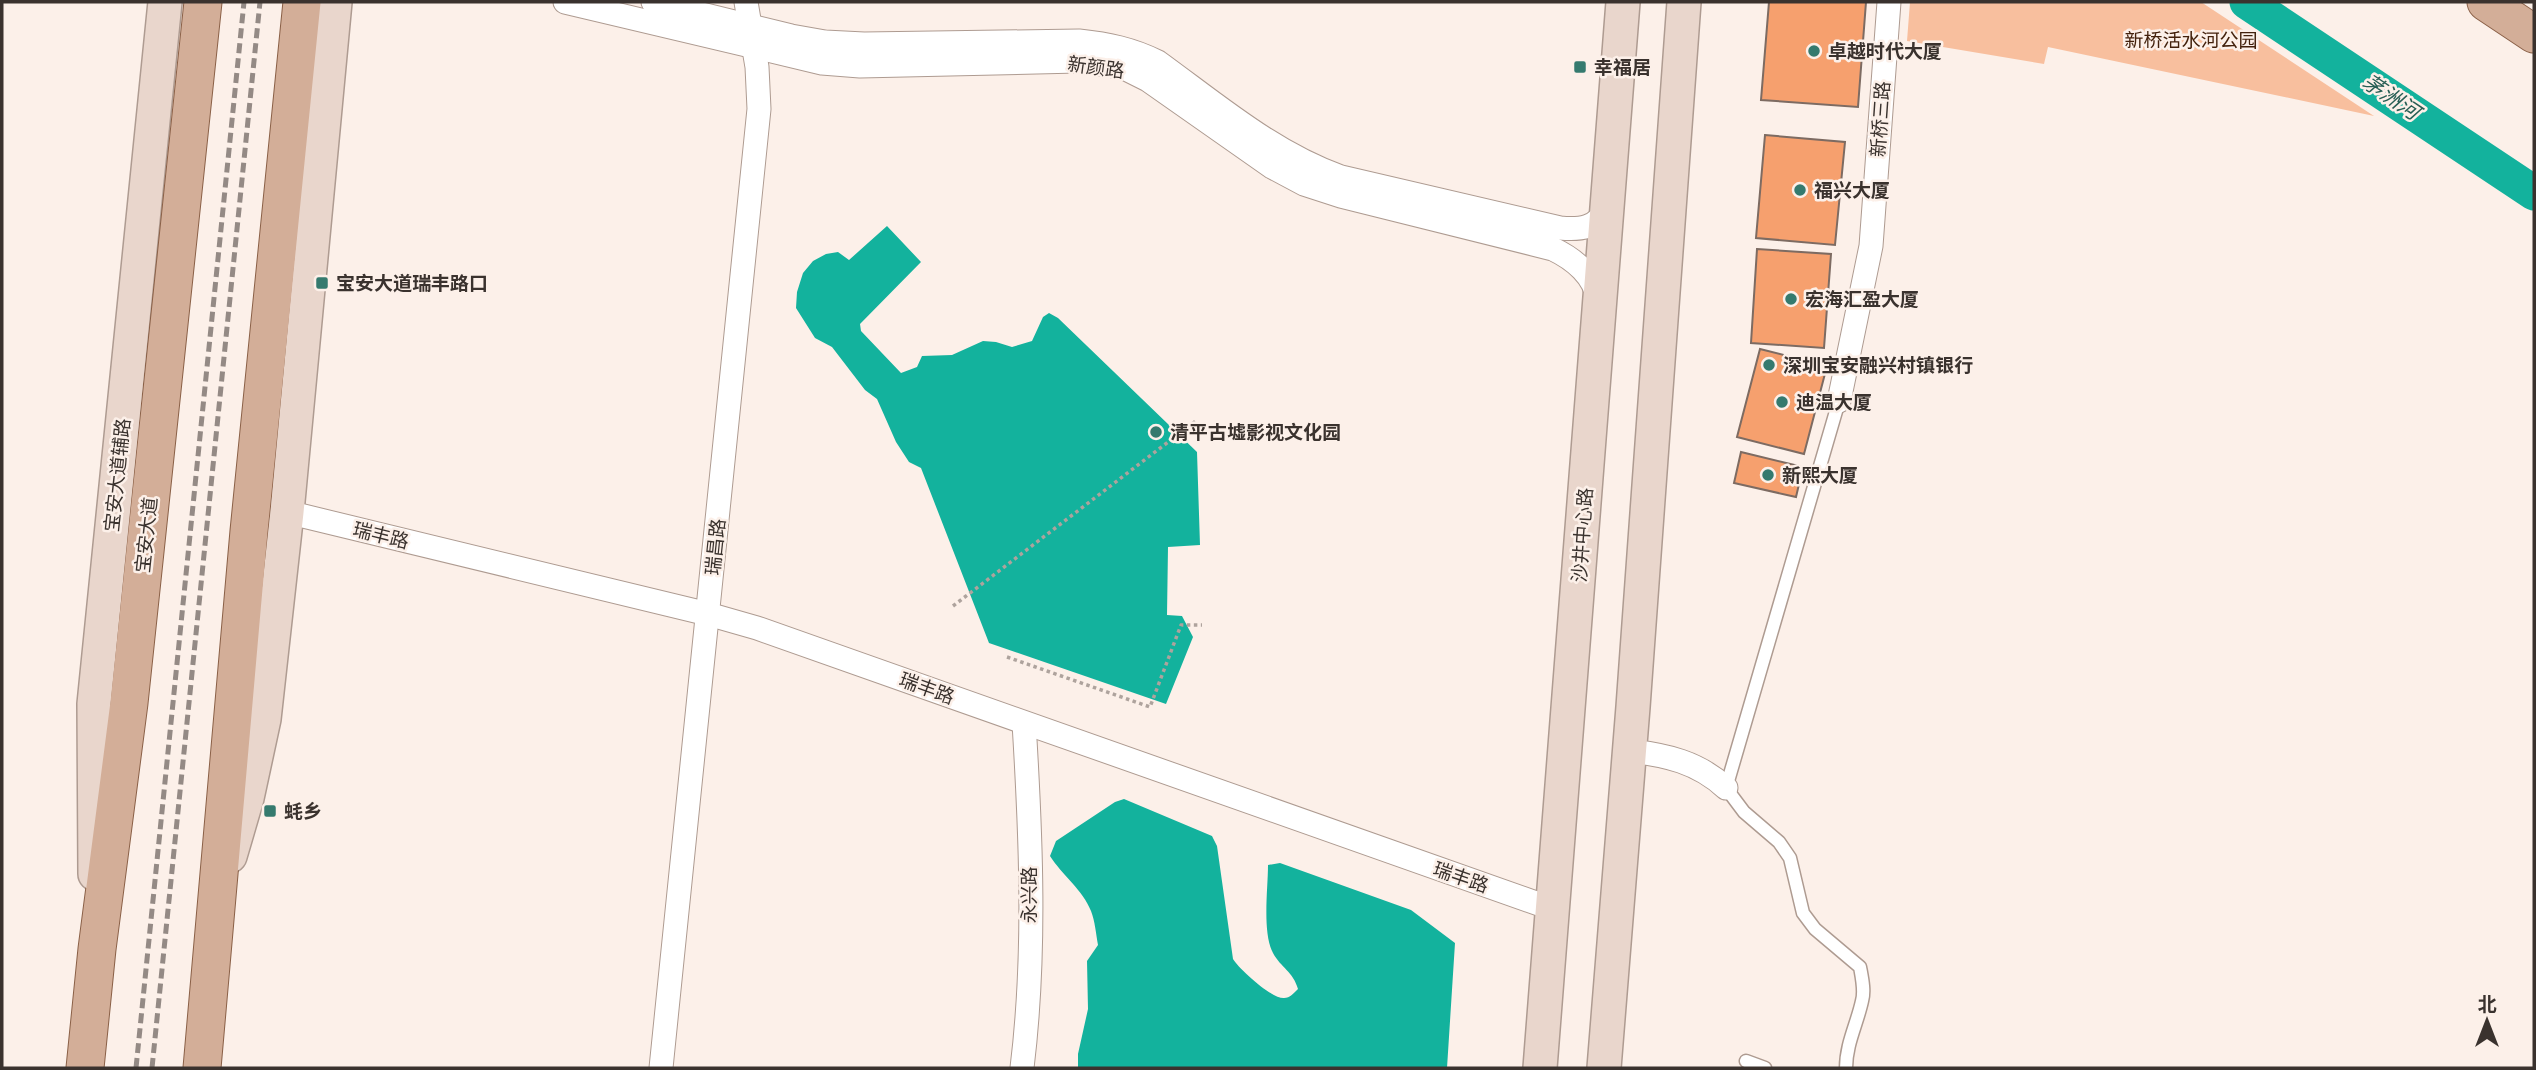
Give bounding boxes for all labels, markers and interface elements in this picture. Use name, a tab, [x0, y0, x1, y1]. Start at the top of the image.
park label: 新桥活水河公园	[2124, 28, 2258, 54]
place label: 卓越时代大厦	[1828, 39, 1942, 65]
marker: 卓越时代大厦	[1806, 43, 1822, 59]
street label: 新颜路	[1066, 51, 1126, 85]
place label: 幸福居	[1594, 55, 1651, 81]
marker: 幸福居	[1572, 59, 1588, 75]
water label: 茅洲河	[2357, 68, 2428, 128]
street label: 新桥三路	[1865, 80, 1897, 158]
place label: 福兴大厦	[1814, 178, 1890, 204]
marker: 福兴大厦	[1792, 182, 1808, 198]
place label: 宝安大道瑞丰路口	[336, 271, 488, 297]
marker: 宝安大道瑞丰路口	[314, 275, 330, 291]
place label: 宏海汇盈大厦	[1805, 287, 1919, 313]
marker: 宏海汇盈大厦	[1783, 291, 1799, 307]
place label: 深圳宝安融兴村镇银行	[1783, 353, 1973, 379]
marker: 深圳宝安融兴村镇银行	[1761, 357, 1777, 373]
place label: 迪温大厦	[1796, 390, 1872, 416]
marker: 迪温大厦	[1774, 394, 1790, 410]
street label: 宝安大道辅路	[99, 417, 137, 533]
place label: 清平古墟影视文化园	[1170, 420, 1341, 446]
marker: 清平古墟影视文化园	[1148, 424, 1164, 440]
place label: 新熙大厦	[1782, 463, 1858, 489]
marker: 新熙大厦	[1760, 467, 1776, 483]
street label: 沙井中心路	[1567, 487, 1599, 583]
street label: 宝安大道	[130, 496, 164, 574]
street label: 瑞丰路	[350, 516, 412, 555]
street label: 瑞昌路	[700, 517, 732, 577]
street label: 瑞丰路	[895, 667, 958, 711]
place label: 蚝乡	[284, 799, 322, 825]
marker: 蚝乡	[262, 803, 278, 819]
street label: 瑞丰路	[1429, 856, 1492, 900]
street label: 永兴路	[1017, 866, 1043, 924]
north arrow	[2452, 986, 2522, 1056]
text: 北	[2477, 992, 2497, 1018]

